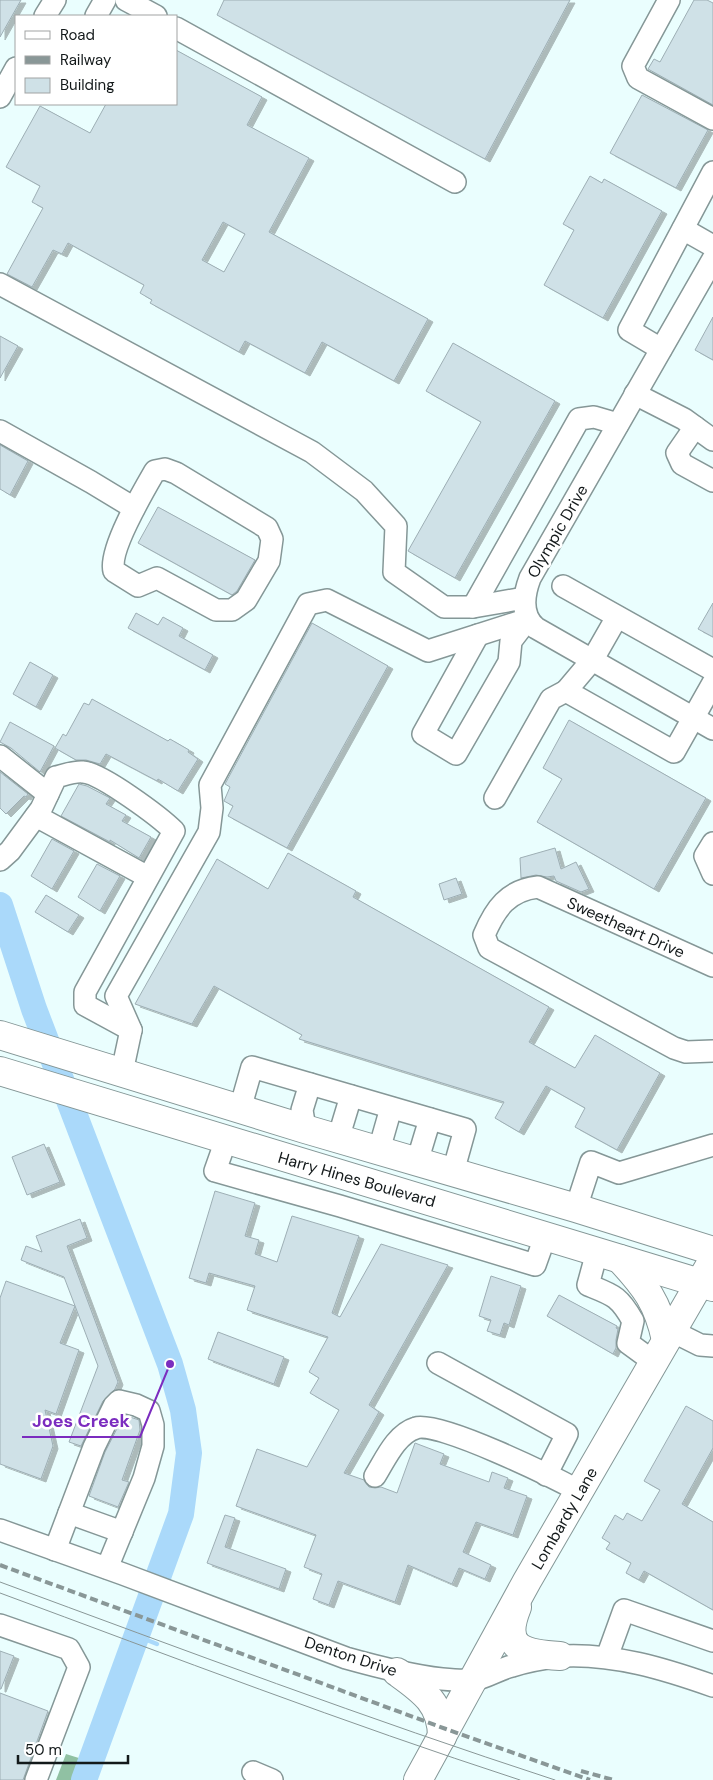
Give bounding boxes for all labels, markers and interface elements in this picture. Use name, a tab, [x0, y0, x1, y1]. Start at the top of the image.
legend	[15, 15, 178, 105]
text: Road	[60, 25, 95, 45]
text: Railway	[60, 50, 112, 70]
text: Building	[60, 75, 115, 95]
street label: Olympic Drive	[522, 481, 593, 582]
street label: Sweetheart Drive	[564, 892, 688, 963]
street label: Harry Hines Boulevard	[276, 1147, 438, 1212]
callout: Joes Creek	[22, 1404, 140, 1437]
text: Joes Creek	[32, 1409, 131, 1433]
street label: Lombardy Lane	[527, 1463, 602, 1573]
street label: Denton Drive	[302, 1632, 400, 1681]
scale bar	[18, 1732, 128, 1764]
text: 50 m	[25, 1740, 62, 1760]

